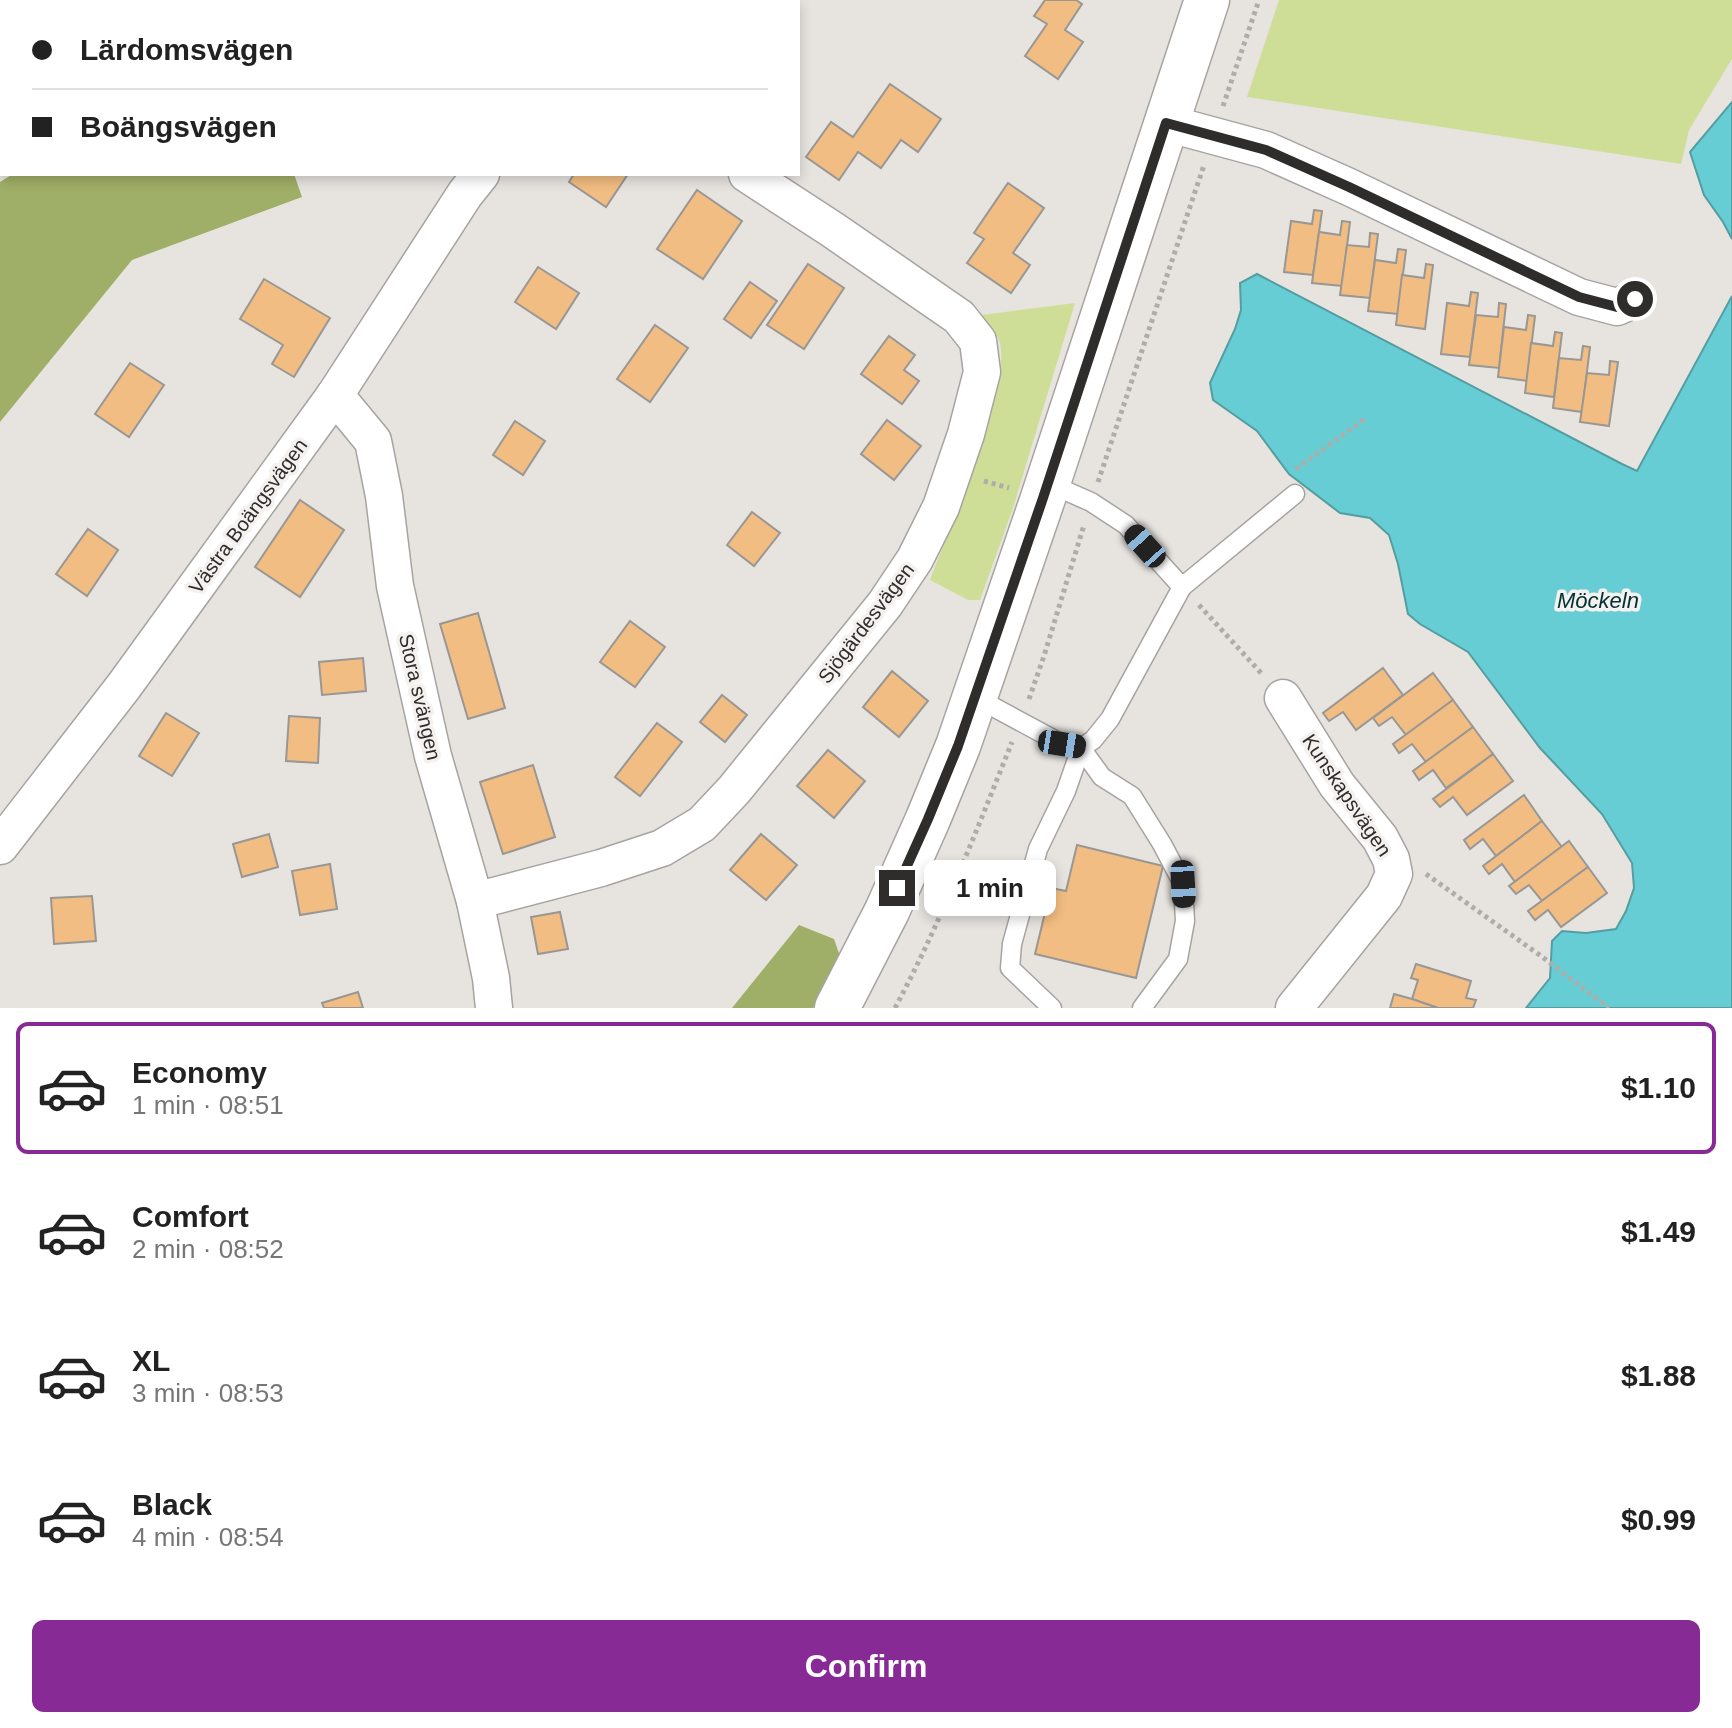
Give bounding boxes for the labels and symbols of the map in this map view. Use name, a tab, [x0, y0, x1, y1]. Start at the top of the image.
route start	[1617, 281, 1653, 317]
street label: Västra Boängsvägen	[185, 434, 311, 598]
car	[1120, 520, 1170, 572]
street label: Sjögärdesvägen	[814, 559, 918, 687]
water label: Möckeln	[1557, 588, 1639, 613]
street label: Stora svängen	[395, 632, 445, 762]
car	[1036, 728, 1088, 760]
street label: Kunskapsvägen	[1298, 730, 1396, 860]
car	[1170, 859, 1196, 909]
callout: 1 min	[925, 860, 1057, 916]
route end	[879, 870, 915, 906]

